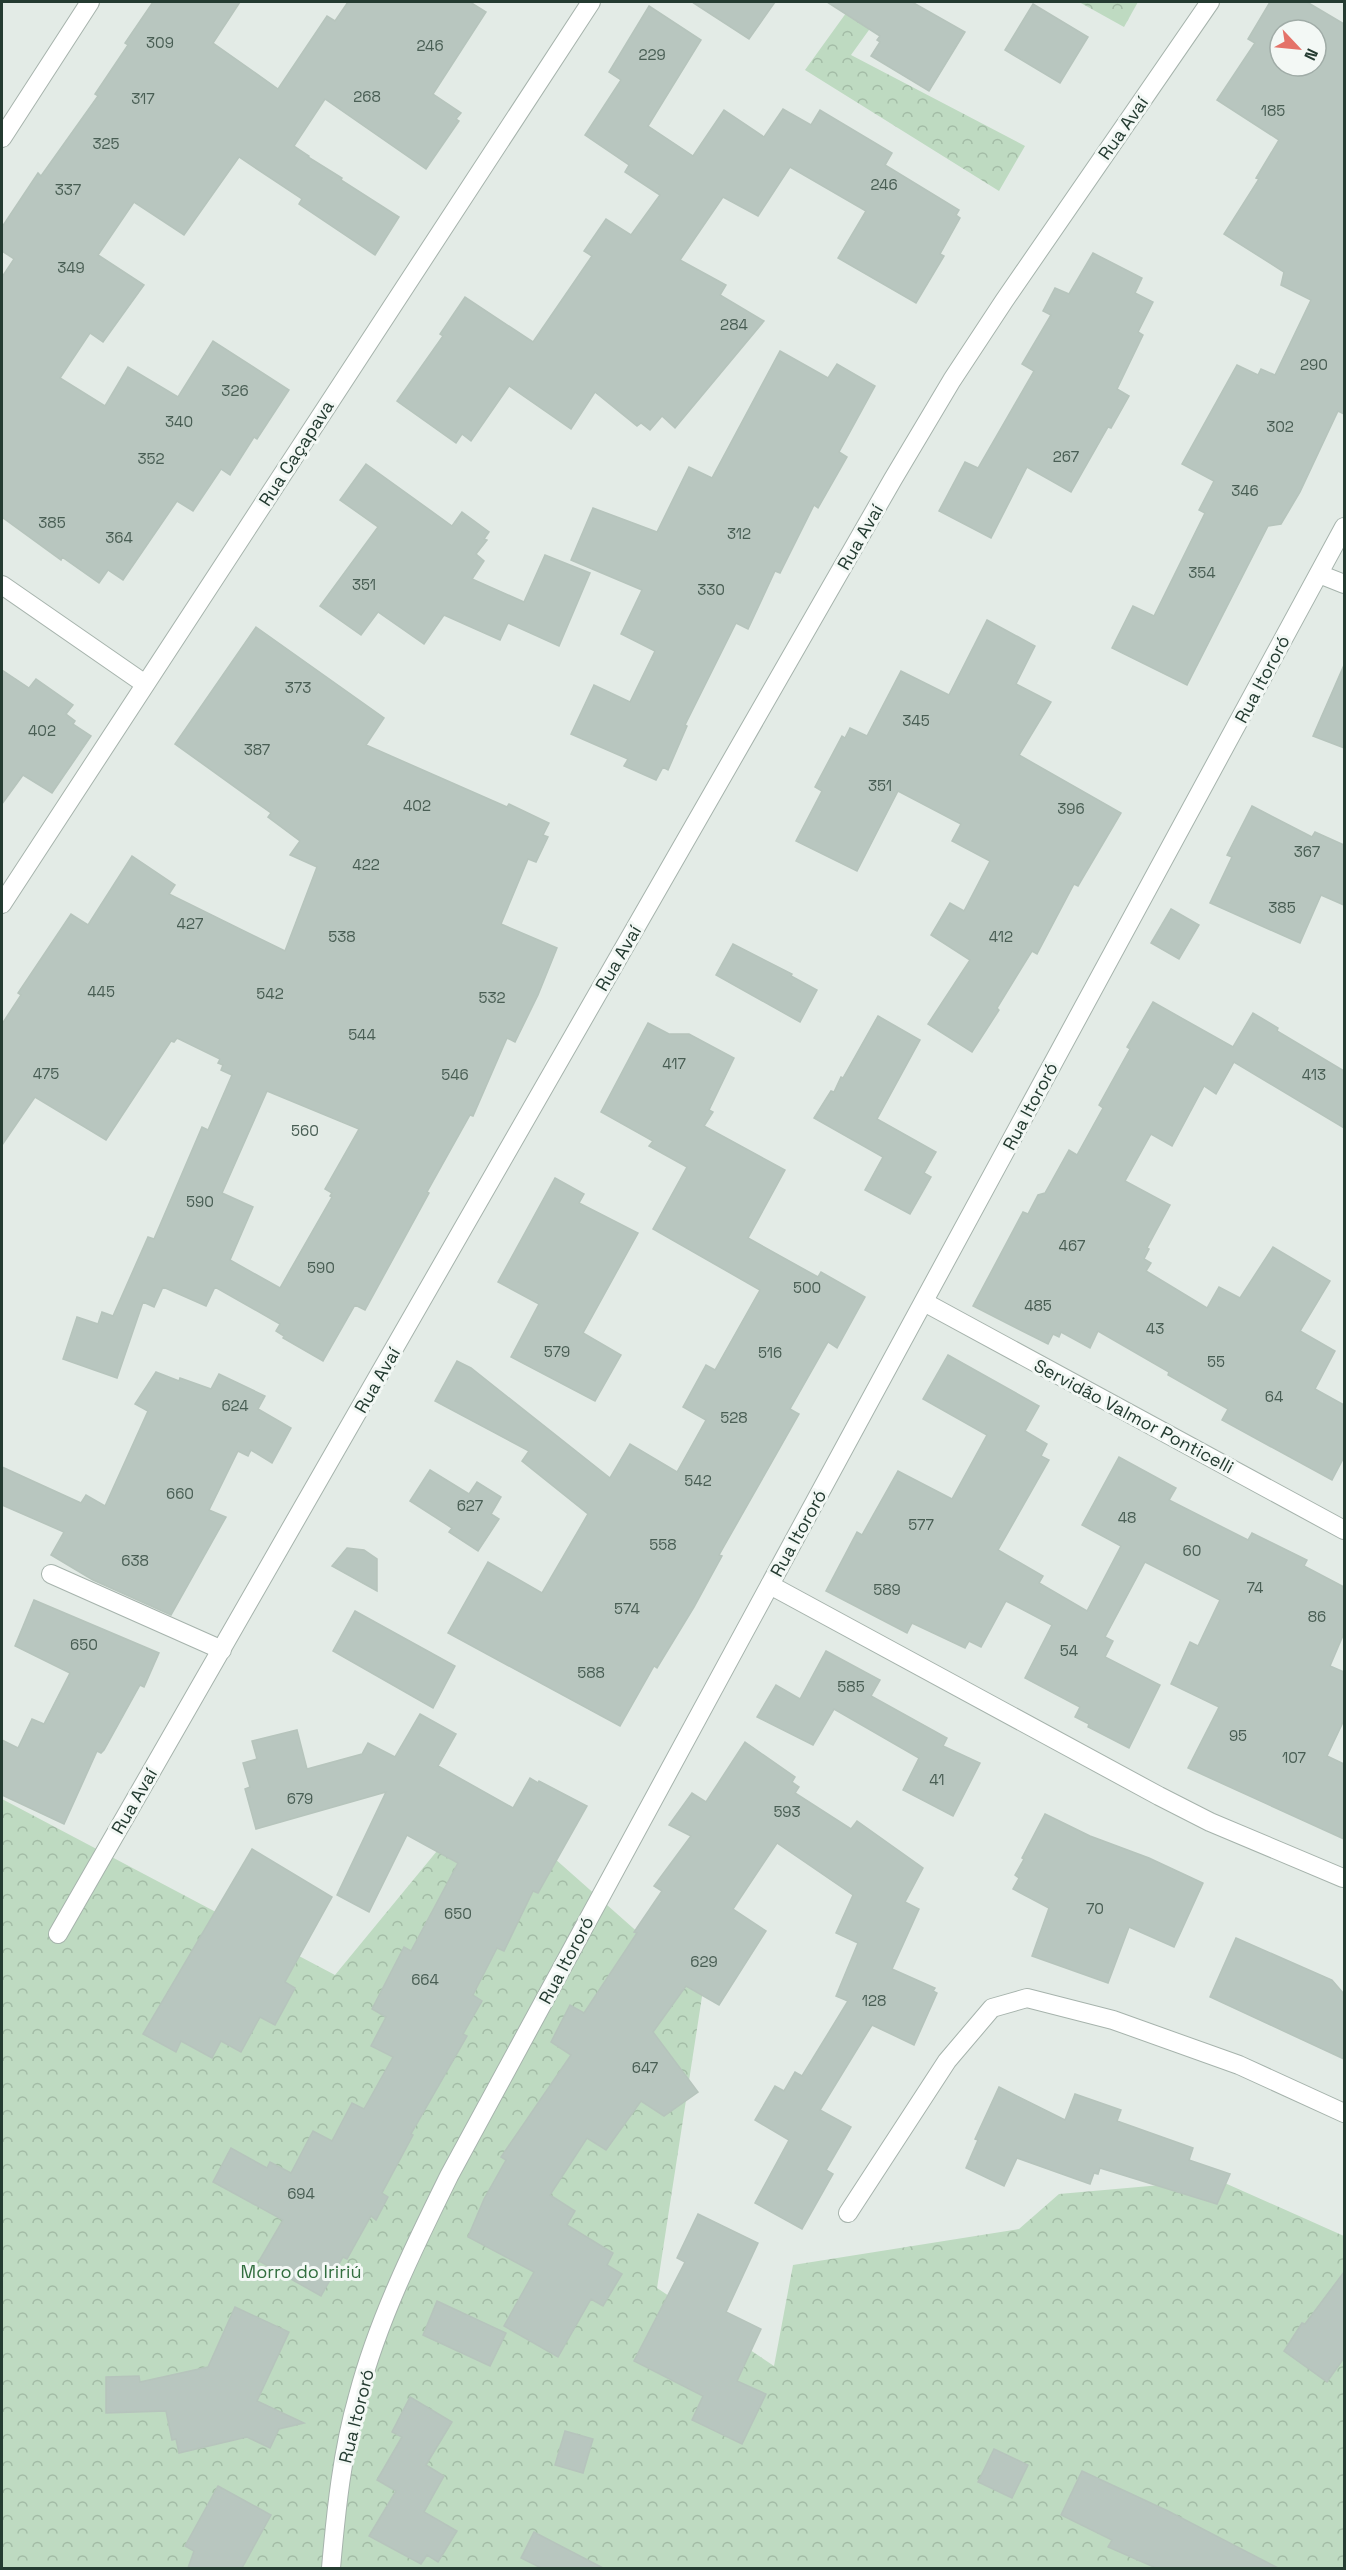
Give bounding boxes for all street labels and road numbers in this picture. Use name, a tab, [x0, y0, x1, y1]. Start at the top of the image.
street label: Rua Avaí	[1093, 91, 1153, 164]
street label: Rua Caçapava	[253, 396, 339, 510]
street label: Rua Avaí	[832, 499, 888, 574]
street label: Rua Itororó	[1229, 631, 1295, 727]
street label: Rua Avaí	[590, 920, 646, 995]
street label: Rua Itororó	[997, 1058, 1063, 1154]
street label: Rua Avaí	[349, 1342, 405, 1417]
street label: Servidão Valmor Ponticelli	[1030, 1354, 1238, 1478]
street label: Rua Itororó	[765, 1485, 831, 1581]
street label: Rua Avaí	[106, 1763, 162, 1838]
street label: Rua Itororó	[533, 1912, 599, 2008]
street label: Rua Itororó	[333, 2367, 379, 2465]

